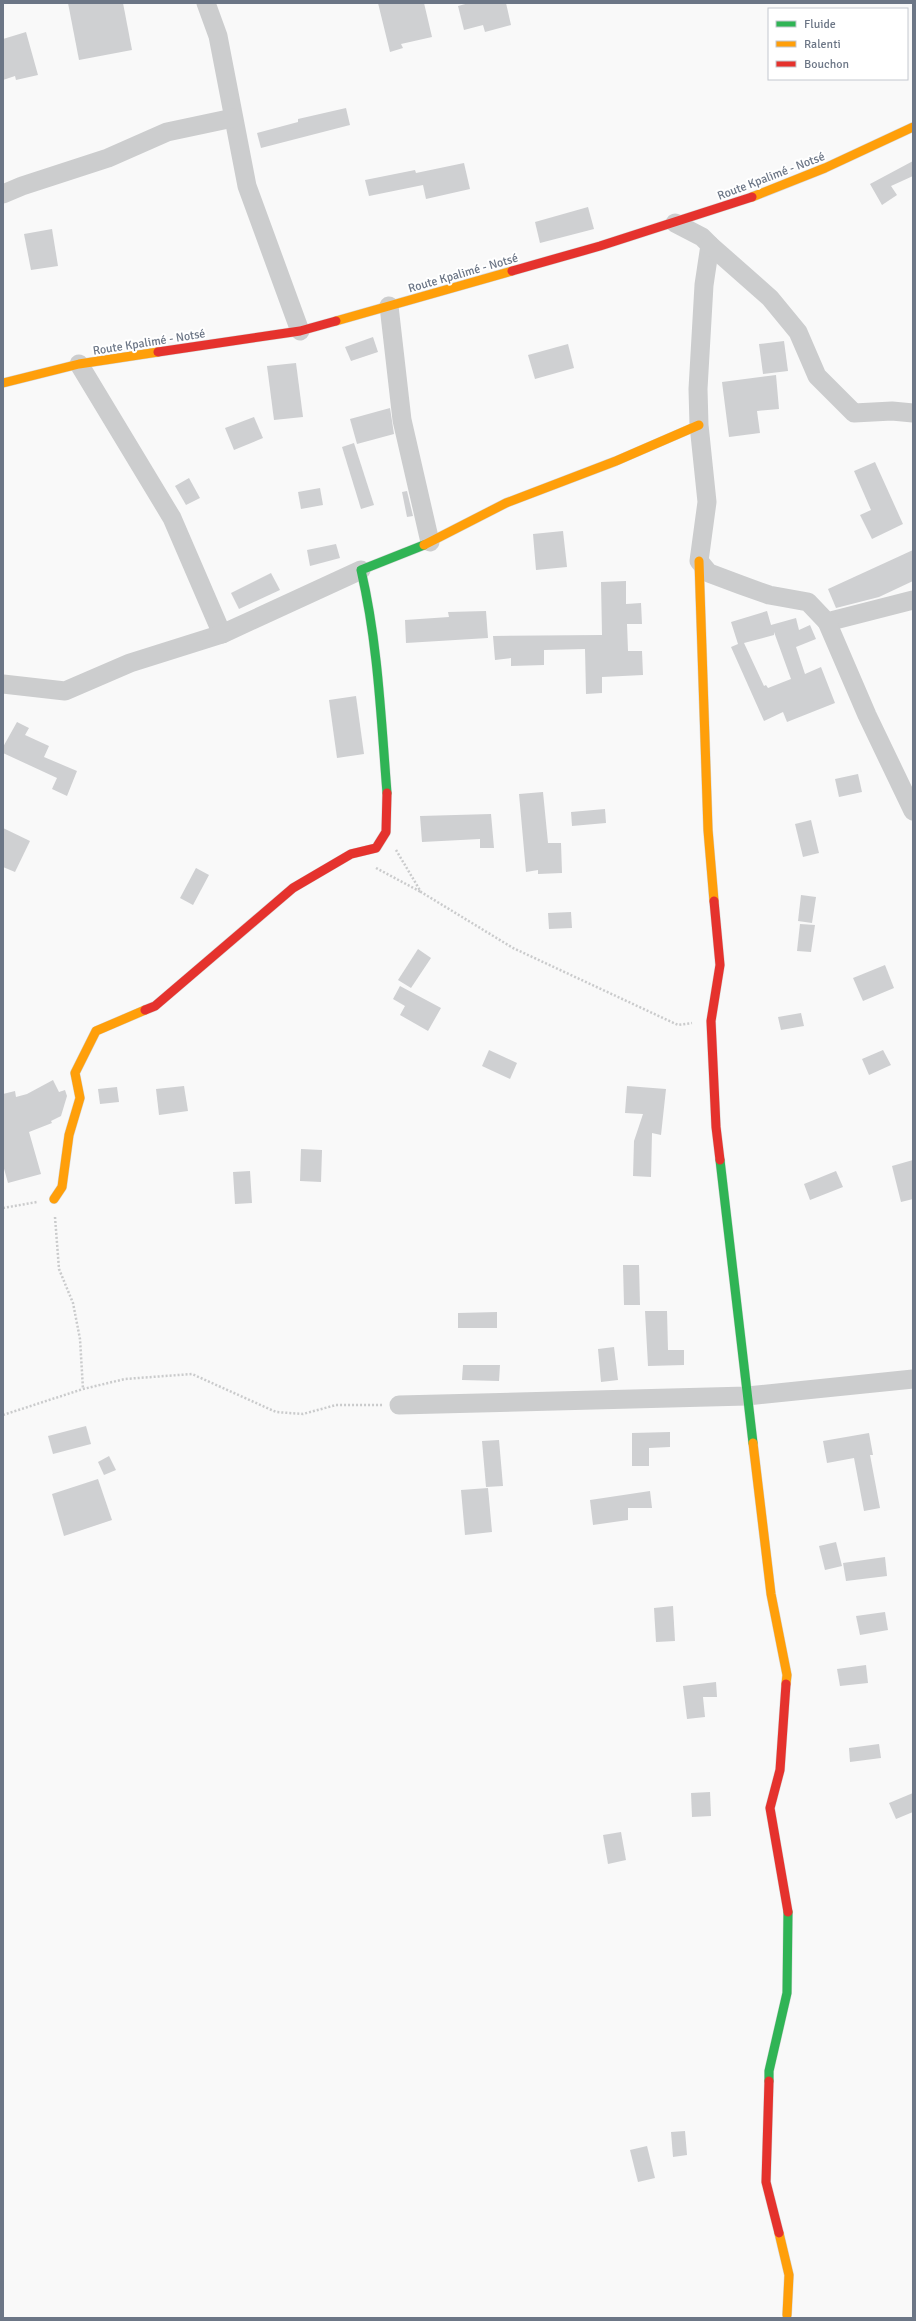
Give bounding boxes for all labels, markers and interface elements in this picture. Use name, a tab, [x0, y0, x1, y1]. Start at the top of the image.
legend	[768, 8, 908, 80]
text: Fluide	[804, 17, 836, 32]
text: Ralenti	[804, 37, 841, 52]
text: Bouchon	[804, 57, 849, 72]
street label: Route Kpalimé - Notsé	[715, 149, 827, 204]
street label: Route Kpalimé - Notsé	[406, 251, 520, 296]
street label: Route Kpalimé - Notsé	[92, 326, 206, 359]

